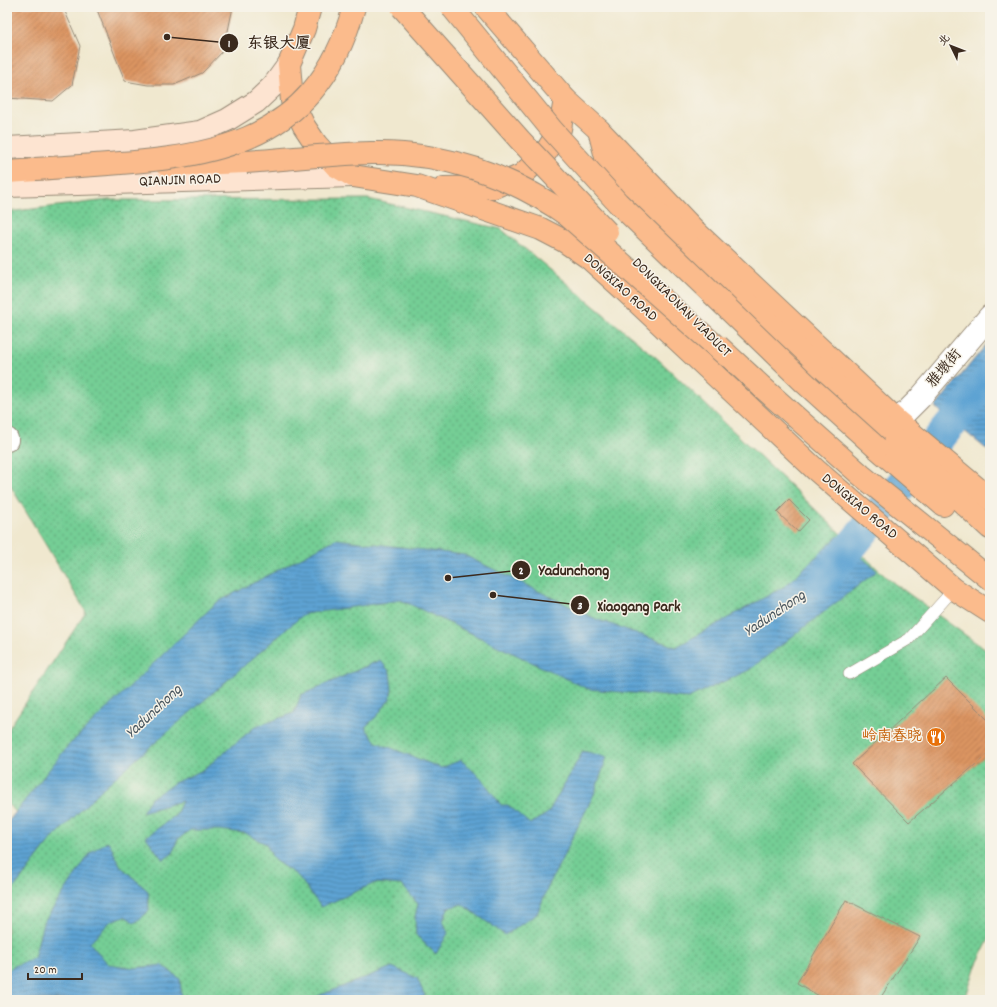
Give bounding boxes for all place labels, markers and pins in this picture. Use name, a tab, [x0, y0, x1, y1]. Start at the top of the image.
callout: 东银大厦	[219, 29, 319, 57]
callout: Yadunchong	[511, 556, 617, 584]
callout: Xiaogang Park	[570, 591, 689, 619]
place label: 岭南春晓	[862, 726, 922, 748]
restaurant icon: 岭南春晓	[925, 726, 947, 748]

